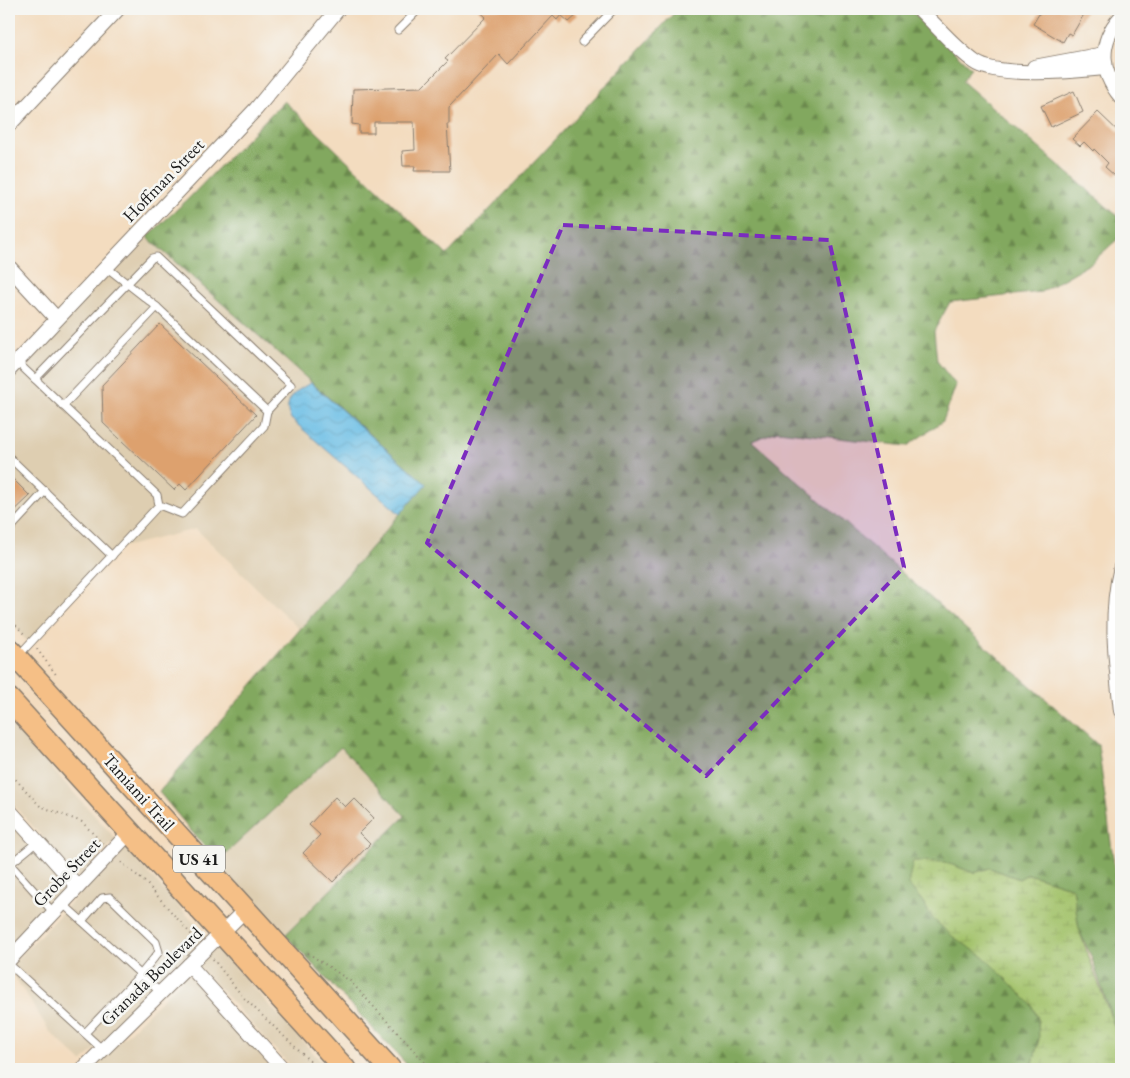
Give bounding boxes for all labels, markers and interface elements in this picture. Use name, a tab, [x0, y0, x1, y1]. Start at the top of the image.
street label: Hoffman Street	[117, 133, 209, 227]
street label: Tamiami Trail	[98, 748, 180, 836]
street label: Grobe Street	[27, 832, 105, 911]
road number: US 41	[173, 846, 225, 872]
street label: Granada Boulevard	[95, 921, 208, 1031]

